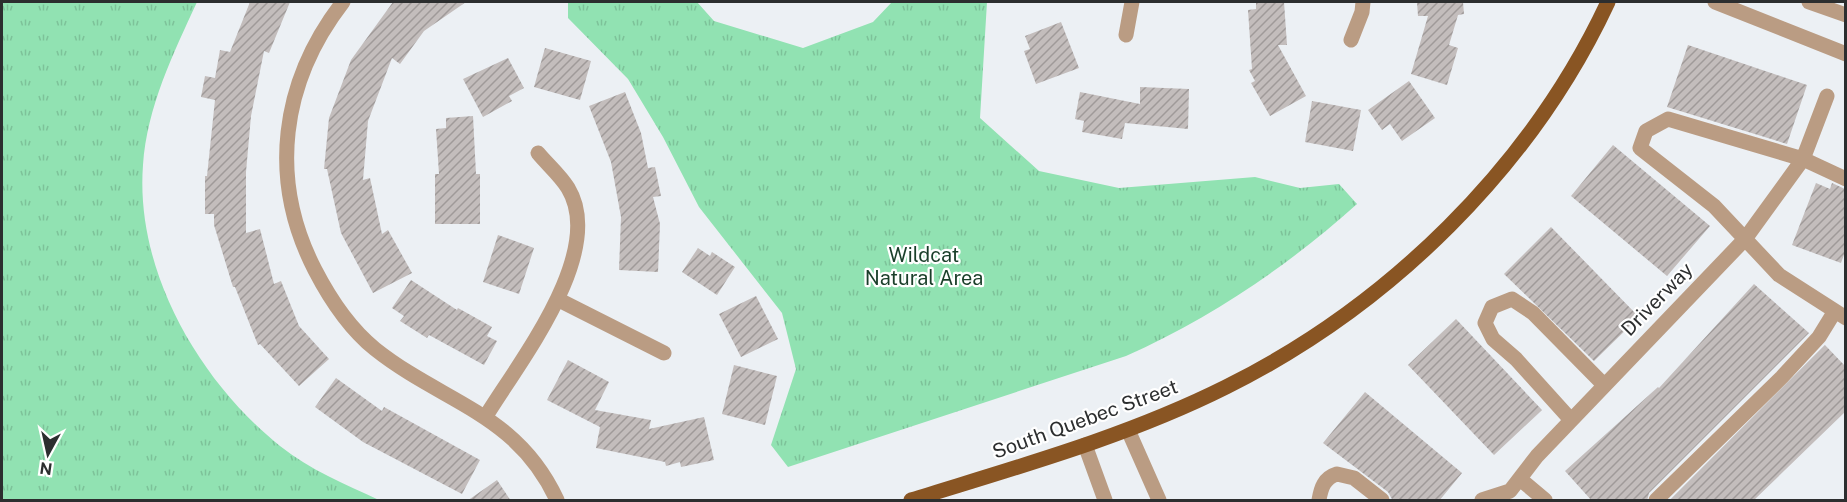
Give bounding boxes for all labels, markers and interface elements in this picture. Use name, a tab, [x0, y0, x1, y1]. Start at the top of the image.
park label: Wildcat Natural Area	[865, 243, 983, 290]
street label: Driverway	[1616, 257, 1698, 341]
street label: South Quebec Street	[989, 374, 1181, 464]
north arrow	[18, 424, 78, 484]
text: N	[38, 458, 54, 479]

